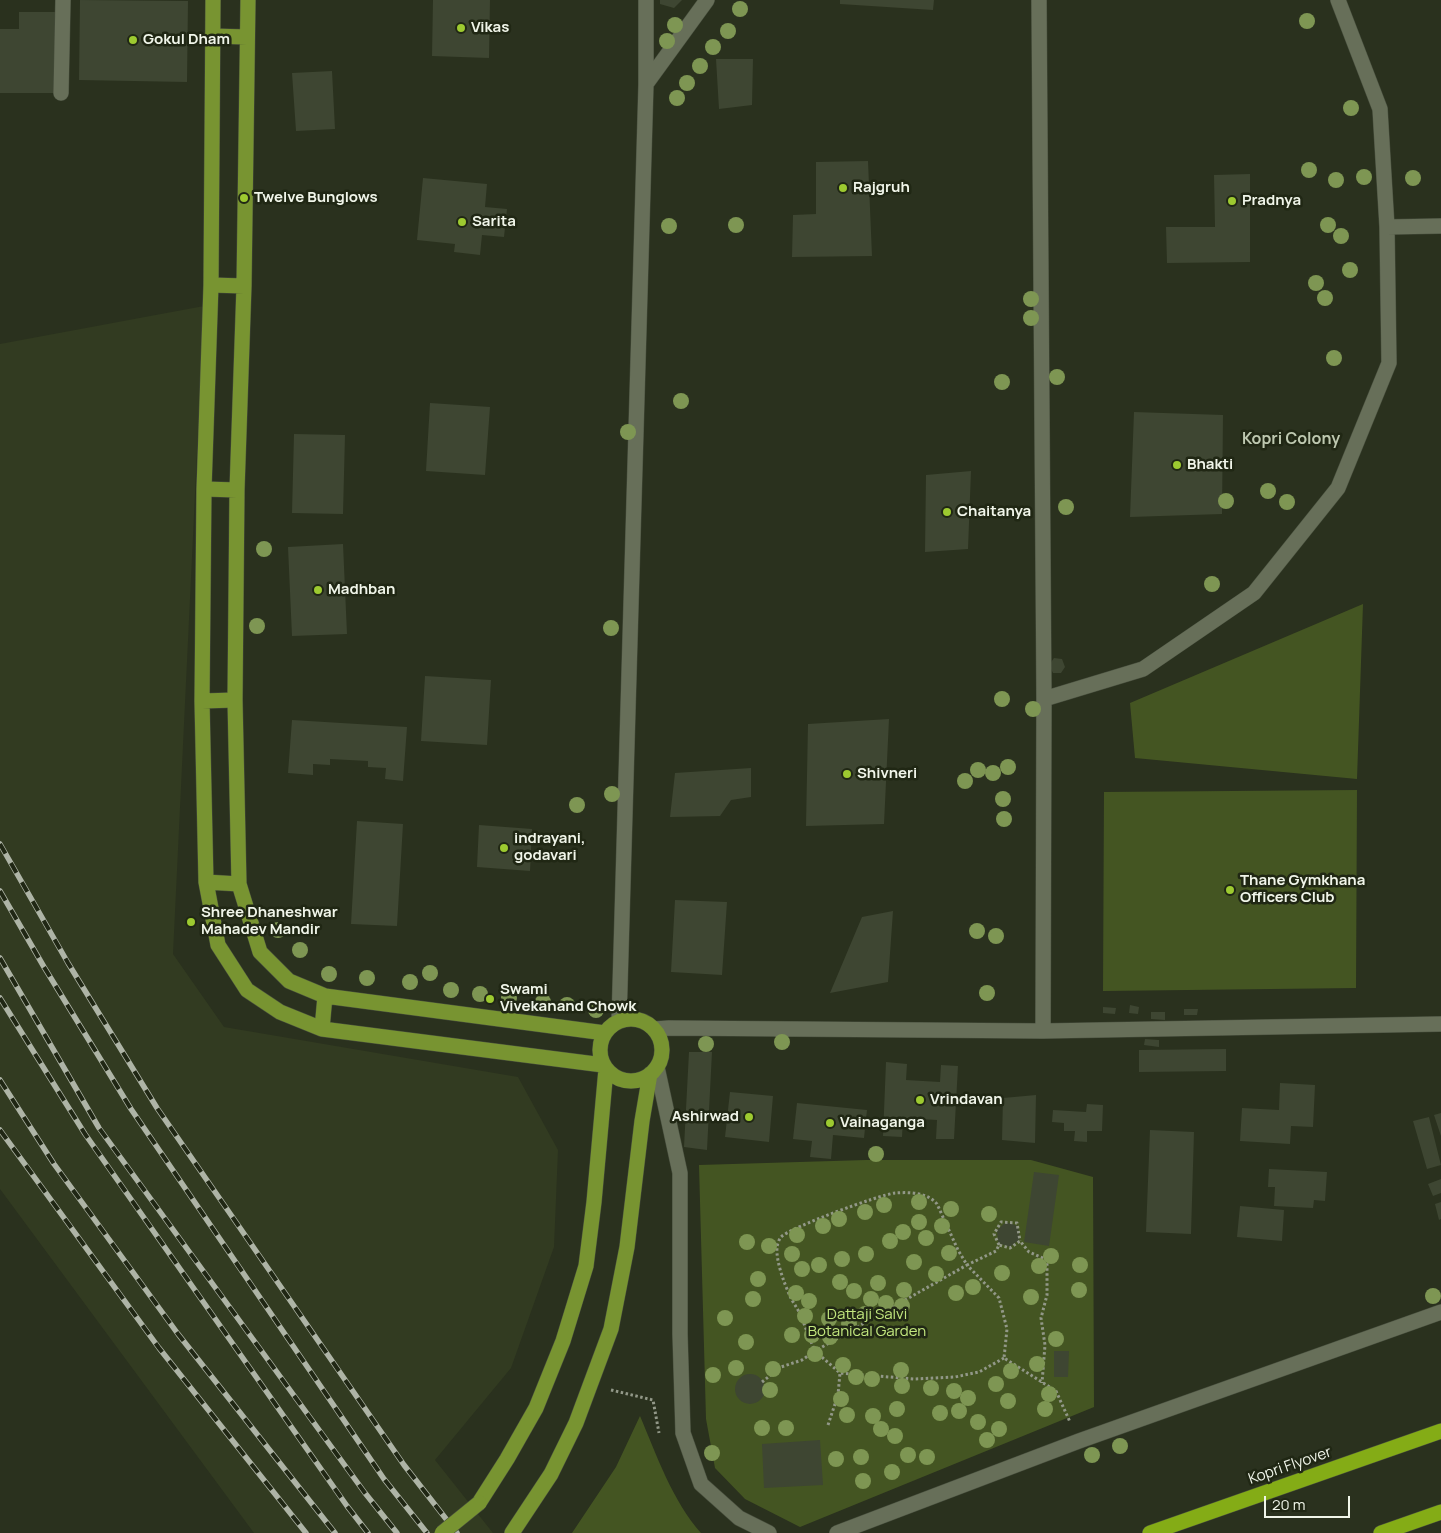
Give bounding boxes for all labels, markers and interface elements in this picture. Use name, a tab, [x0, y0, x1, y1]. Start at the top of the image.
place label: Vikas	[471, 19, 509, 37]
marker: Vikas	[455, 22, 467, 34]
place label: Gokul Dham	[143, 31, 230, 49]
marker: Gokul Dham	[127, 34, 139, 46]
place label: Rajgruh	[853, 179, 910, 197]
marker: Rajgruh	[837, 182, 849, 194]
place label: Twelve Bunglows	[254, 189, 378, 207]
marker: Twelve Bunglows	[238, 192, 250, 204]
place label: Pradnya	[1242, 192, 1301, 210]
marker: Pradnya	[1226, 195, 1238, 207]
place label: Sarita	[472, 213, 516, 231]
marker: Sarita	[456, 216, 468, 228]
district label: Kopri Colony	[1242, 430, 1340, 450]
place label: Bhakti	[1187, 456, 1233, 474]
marker: Bhakti	[1171, 459, 1183, 471]
place label: Chaitanya	[957, 503, 1031, 521]
marker: Chaitanya	[941, 506, 953, 518]
place label: Madhban	[328, 581, 395, 599]
marker: Madhban	[312, 584, 324, 596]
place label: Shivneri	[857, 765, 917, 783]
marker: Shivneri	[841, 768, 853, 780]
place label: indrayani, godavari	[514, 830, 586, 865]
marker: indrayani, godavari	[498, 842, 510, 854]
place label: Thane Gymkhana Officers Club	[1240, 872, 1365, 907]
marker: Thane Gymkhana Officers Club	[1224, 884, 1236, 896]
place label: Shree Dhaneshwar Mahadev Mandir	[201, 904, 338, 939]
marker: Shree Dhaneshwar Mahadev Mandir	[185, 916, 197, 928]
place label: Swami Vivekanand Chowk	[500, 981, 636, 1016]
marker: Swami Vivekanand Chowk	[484, 993, 496, 1005]
place label: Vrindavan	[930, 1091, 1003, 1109]
marker: Vrindavan	[914, 1094, 926, 1106]
place label: Ashirwad	[672, 1108, 739, 1126]
marker: Ashirwad	[743, 1111, 755, 1123]
place label: Vainaganga	[840, 1114, 925, 1132]
marker: Vainaganga	[824, 1117, 836, 1129]
park label: Dattaji Salvi Botanical Garden	[808, 1306, 926, 1341]
street label: Kopri Flyover	[1246, 1443, 1334, 1489]
scale bar	[1266, 1486, 1352, 1518]
text: 20 m	[1272, 1494, 1305, 1515]

